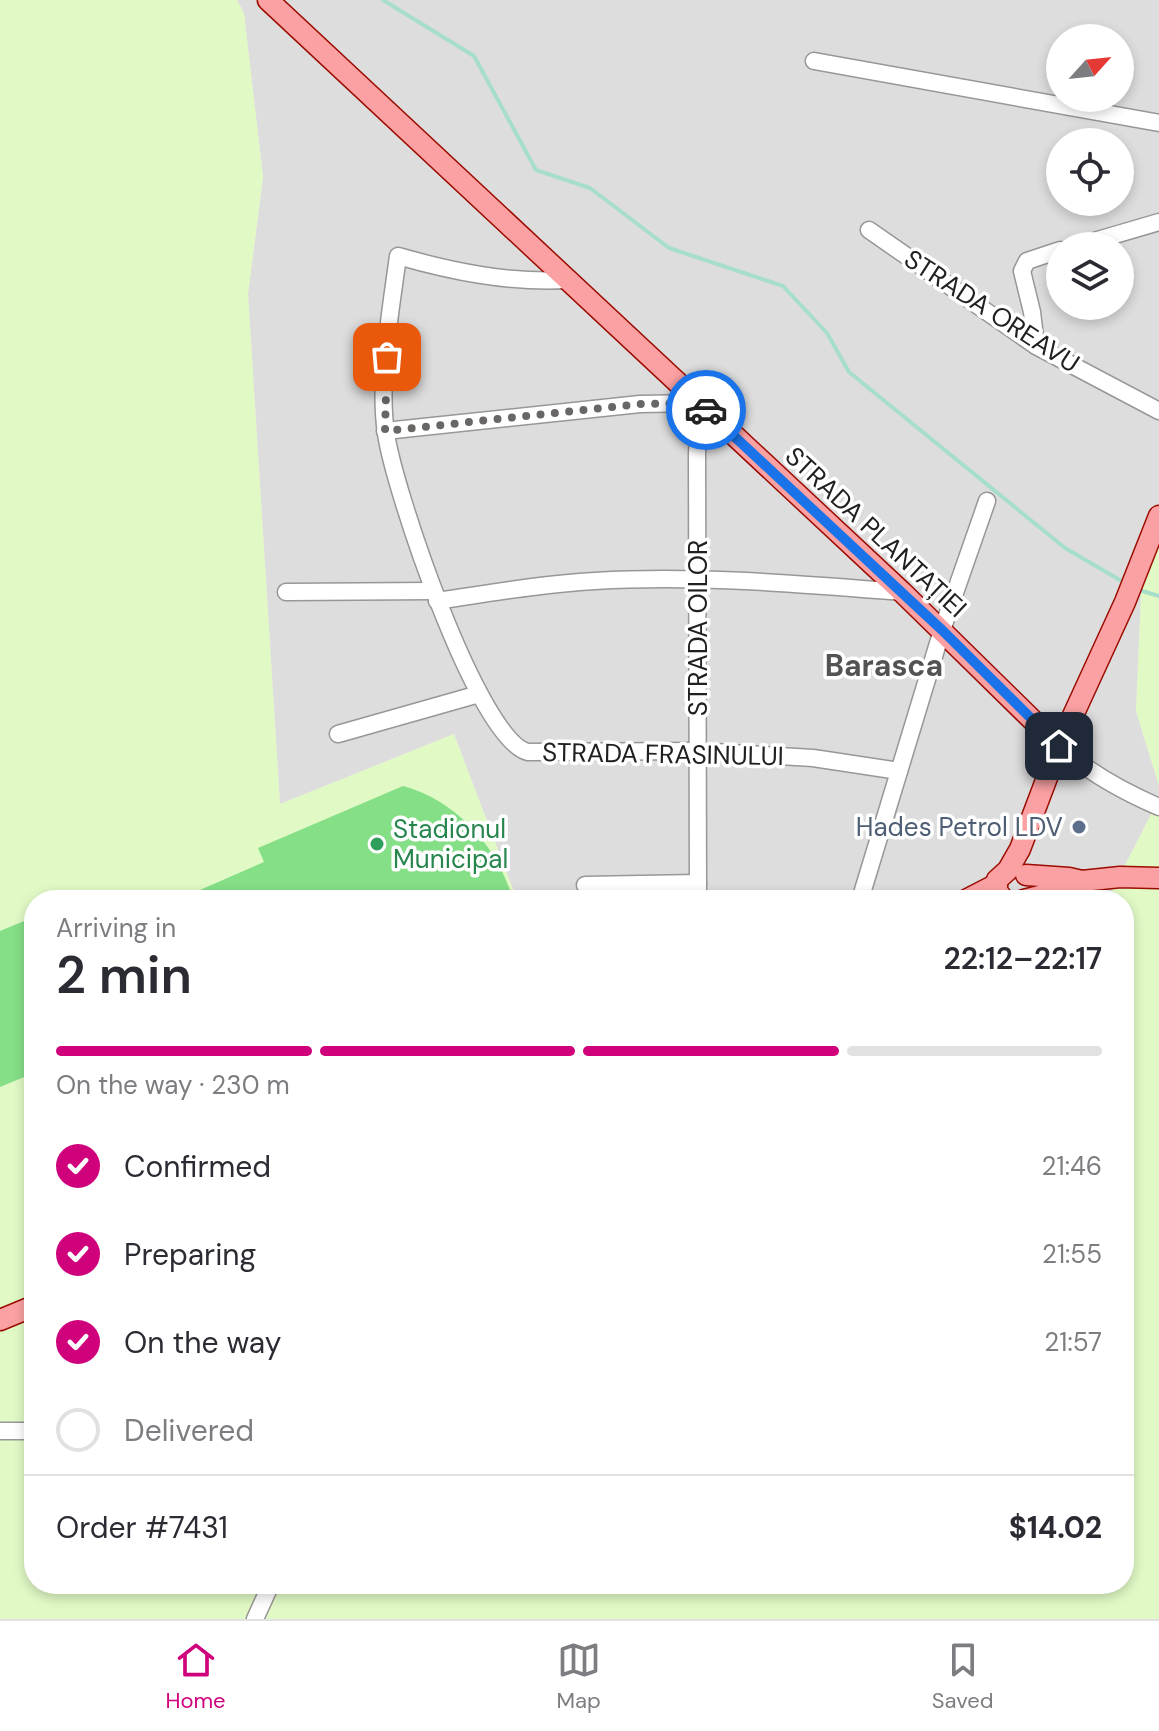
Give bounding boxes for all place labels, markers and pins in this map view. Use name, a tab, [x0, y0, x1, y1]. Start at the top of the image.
pin	[353, 323, 421, 391]
pin	[1025, 712, 1093, 780]
place label: Hades Petrol LDV	[856, 810, 1063, 844]
place label: Stadionul Municipal	[393, 812, 508, 876]
marker: Hades Petrol LDV	[1070, 818, 1088, 836]
marker: Stadionul Municipal	[368, 835, 386, 853]

